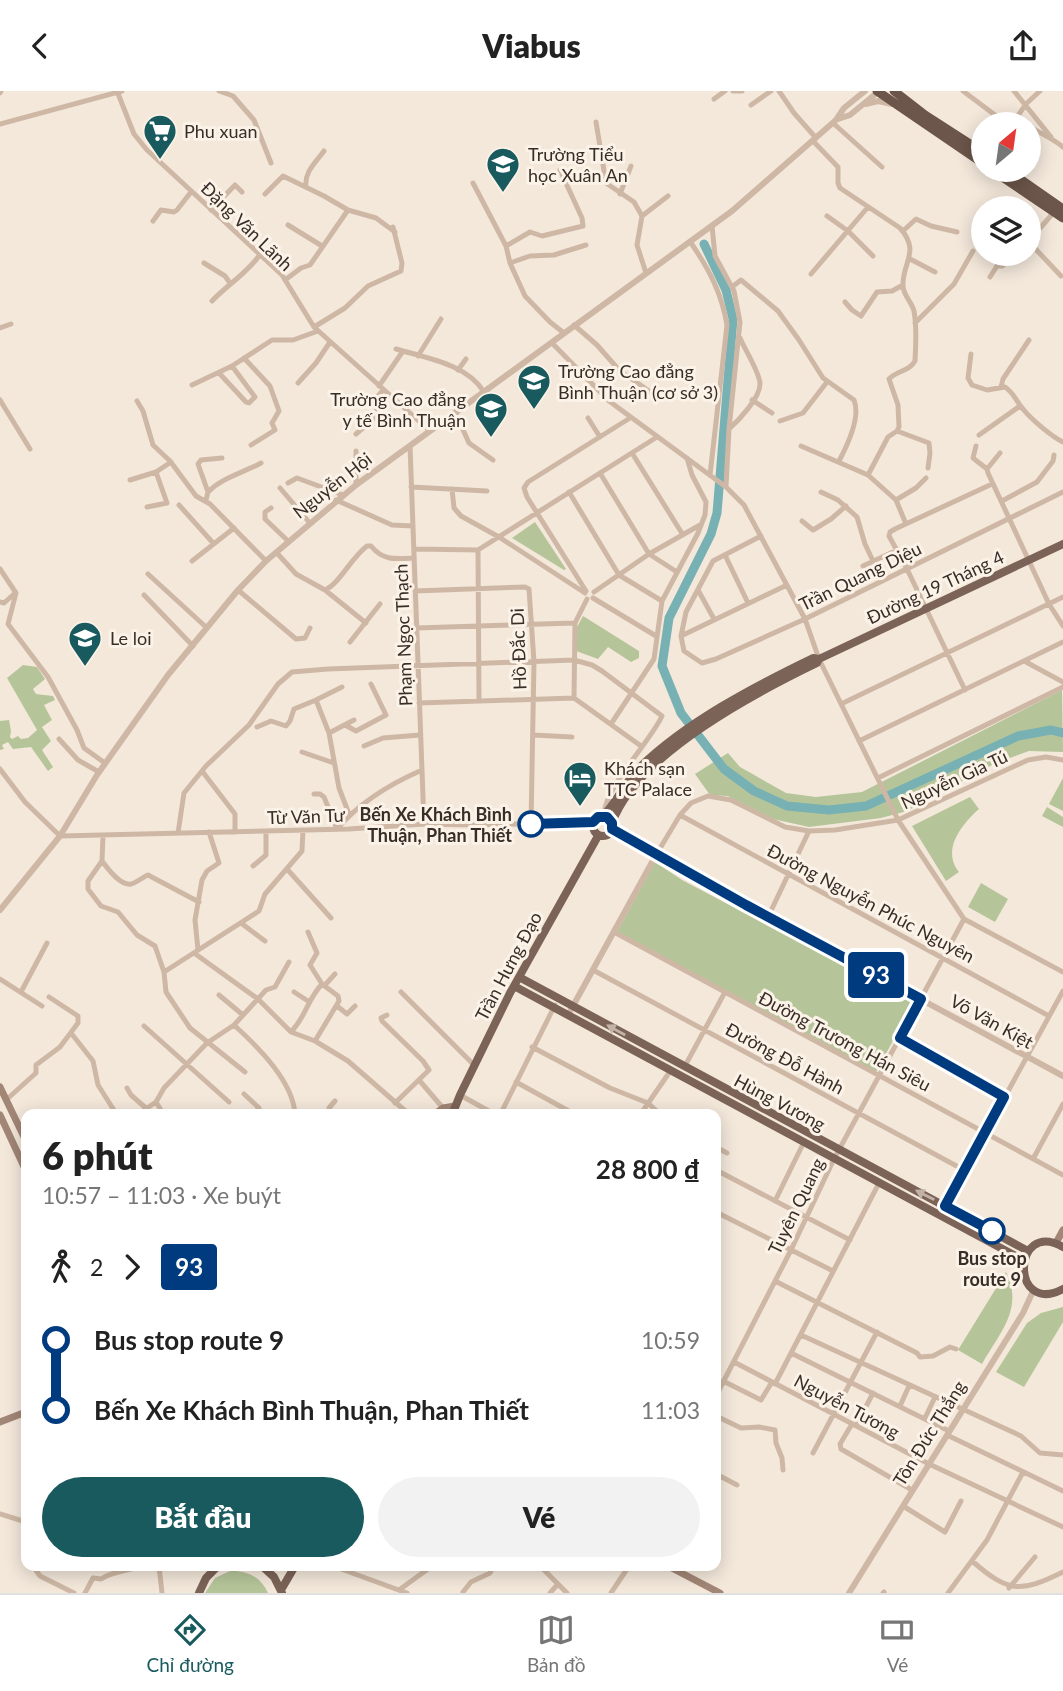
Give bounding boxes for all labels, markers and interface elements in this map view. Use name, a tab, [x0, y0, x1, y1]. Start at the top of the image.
text: Viabus	[482, 26, 581, 65]
icon: back	[21, 27, 59, 65]
icon: share	[1004, 27, 1042, 65]
supermarket icon: Phu xuan	[141, 112, 179, 161]
north arrow	[971, 112, 1041, 182]
map controls	[971, 112, 1041, 266]
place label: Phu xuan	[184, 120, 257, 142]
place label: Trường Tiểu học Xuân An	[528, 143, 628, 186]
school or university icon: Trường Tiểu học Xuân An	[484, 145, 522, 194]
street label: Đặng Văn Lãnh	[197, 177, 297, 275]
button: layers	[971, 196, 1041, 266]
place label: Trường Cao đẳng Bình Thuận (cơ sở 3)	[558, 360, 718, 403]
school or university icon: Trường Cao đẳng Bình Thuận (cơ sở 3)	[515, 362, 553, 411]
place label: Trường Cao đẳng y tế Bình Thuận	[330, 388, 466, 431]
school or university icon: Trường Cao đẳng y tế Bình Thuận	[472, 390, 510, 439]
street label: Nguyễn Hội	[288, 447, 376, 523]
street label: Trần Quang Diệu	[795, 537, 925, 615]
street label: Đường 19 Tháng 4	[863, 546, 1007, 628]
street label: Phạm Ngọc Thạch	[390, 563, 416, 707]
street label: Hồ Đắc Di	[506, 608, 530, 690]
school or university icon: Le loi	[66, 619, 104, 668]
place label: Le loi	[110, 627, 151, 649]
street label: Nguyễn Gia Tú	[897, 745, 1011, 813]
place label: Khách sạn TTC Palace	[604, 757, 692, 800]
hotel icon: Khách sạn TTC Palace	[561, 759, 599, 808]
place label: Bến Xe Khách Bình Thuận, Phan Thiết	[359, 803, 512, 846]
street label: Từ Văn Tư	[267, 804, 346, 828]
marker: Bến Xe Khách Bình Thuận, Phan Thiết	[518, 811, 544, 837]
street label: Đường Nguyễn Phúc Nguyên	[764, 839, 978, 967]
street label: Trần Hưng Đạo	[470, 908, 546, 1024]
line badge: 93	[844, 952, 908, 998]
text: 93	[862, 960, 890, 989]
street label: Đường Trương Hán Siêu	[755, 986, 935, 1096]
street label: Võ Văn Kiệt	[947, 989, 1038, 1053]
street label: Đường Đỗ Hành	[722, 1018, 848, 1098]
one-way arrow	[607, 1024, 626, 1036]
street label: Hùng Vương	[731, 1069, 829, 1135]
text: 6 phút	[42, 1132, 153, 1178]
text: 28 800 ₫	[596, 1153, 700, 1185]
street label: Tuyên Quang	[763, 1154, 829, 1258]
text: 10:57 – 11:03 · Xe buýt	[42, 1181, 281, 1209]
one-way arrow	[915, 1190, 935, 1201]
marker: Bus stop route 9	[979, 1218, 1005, 1244]
place label: Bus stop route 9	[957, 1247, 1027, 1290]
icon: walk	[42, 1248, 80, 1286]
icon: forward	[113, 1248, 151, 1286]
text: 93	[175, 1252, 203, 1281]
text: 2	[90, 1253, 103, 1281]
text: Bus stop route 9	[94, 1324, 284, 1356]
text: 10:59	[641, 1326, 700, 1354]
street label: Nguyễn Tương	[791, 1369, 903, 1443]
street label: Tôn Đức Thắng	[888, 1376, 970, 1490]
text: Bến Xe Khách Bình Thuận, Phan Thiết	[94, 1394, 529, 1426]
text: 11:03	[641, 1396, 700, 1424]
button: Bắt đầu	[42, 1477, 364, 1557]
button: Vé	[378, 1477, 700, 1557]
tab: Chỉ đường	[147, 1611, 234, 1676]
tab: Bản đồ	[527, 1611, 585, 1676]
tab: Vé	[878, 1611, 916, 1676]

